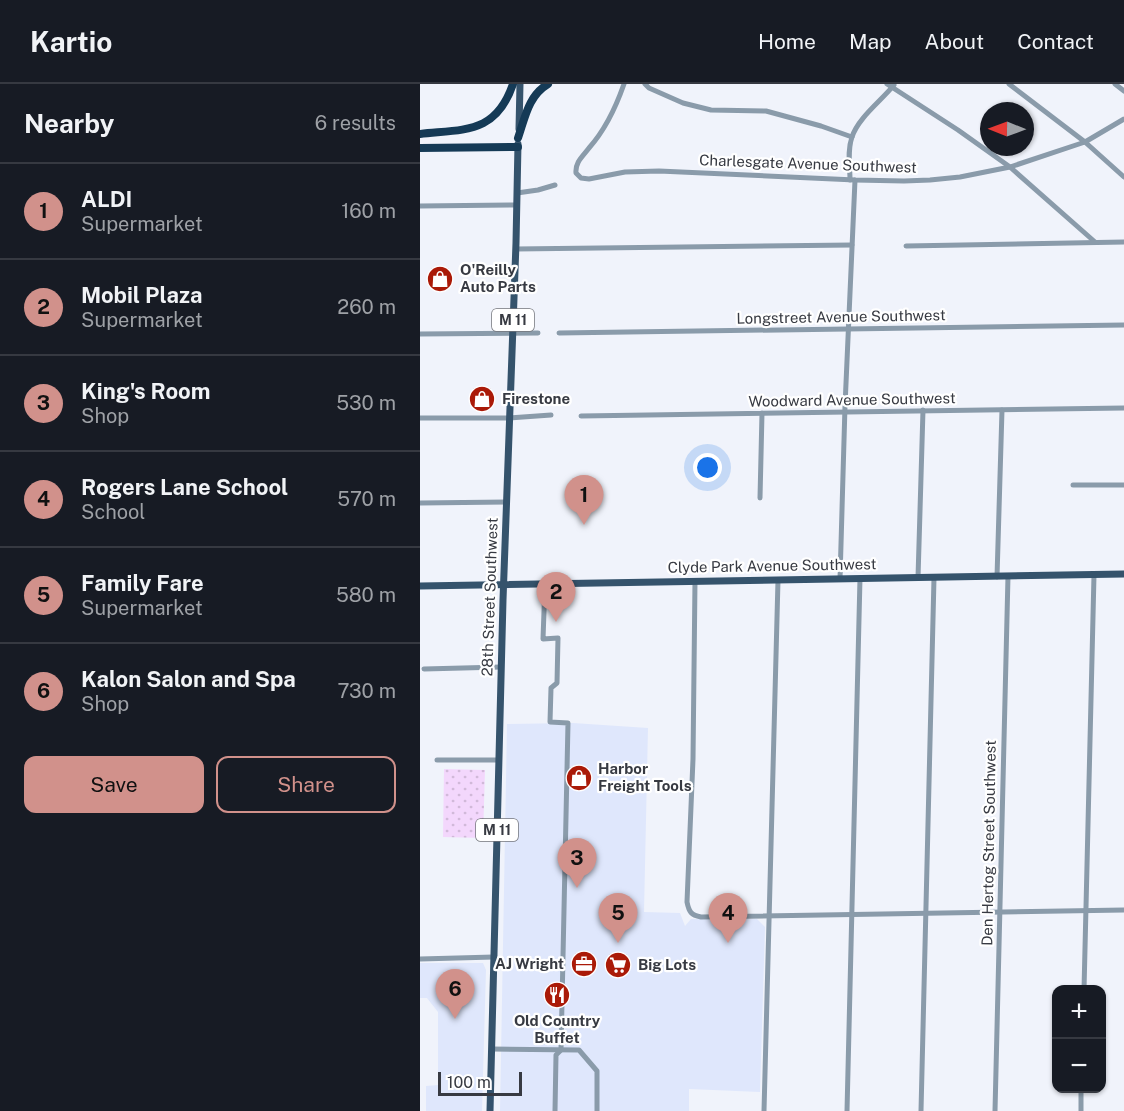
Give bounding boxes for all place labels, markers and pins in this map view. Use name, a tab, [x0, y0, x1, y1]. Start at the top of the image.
place label: O'Reilly Auto Parts	[460, 261, 536, 295]
shop icon: O'Reilly Auto Parts	[425, 264, 455, 294]
shop icon: Firestone	[467, 384, 497, 414]
place label: Firestone	[502, 390, 570, 407]
pin: 1	[564, 476, 604, 525]
pin: 2	[536, 572, 576, 622]
place label: Harbor Freight Tools	[598, 760, 692, 794]
shop icon: Harbor Freight Tools	[564, 763, 594, 793]
pin: 3	[558, 838, 596, 888]
pin: 5	[598, 894, 638, 943]
pin: 4	[708, 894, 748, 943]
office icon: AJ Wright	[569, 949, 599, 979]
supermarket icon: Big Lots	[603, 950, 633, 980]
place label: AJ Wright	[495, 955, 564, 972]
place label: Big Lots	[638, 956, 696, 973]
pin: 6	[435, 970, 474, 1019]
restaurant icon: Old Country Buffet	[542, 980, 572, 1010]
place label: Old Country Buffet	[514, 1012, 601, 1046]

